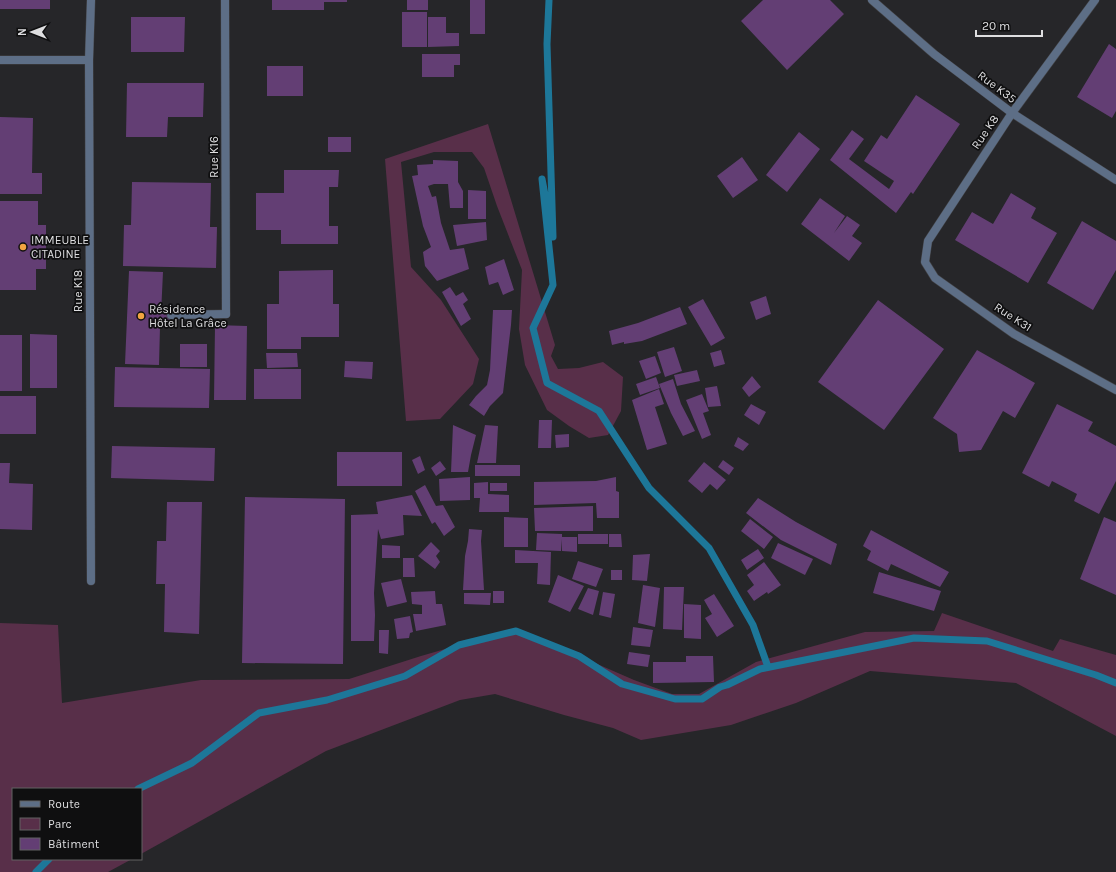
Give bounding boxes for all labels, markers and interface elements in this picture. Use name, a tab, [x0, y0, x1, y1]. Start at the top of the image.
north arrow	[12, 12, 52, 52]
scale bar	[976, 12, 1042, 38]
text: 20 m	[982, 19, 1010, 33]
text: N	[16, 28, 29, 36]
street label: Rue K35	[975, 68, 1019, 106]
street label: Rue K8	[968, 112, 1002, 152]
street label: Rue K16	[207, 136, 221, 178]
place label: IMMEUBLE CITADINE	[31, 233, 89, 261]
marker: IMMEUBLE CITADINE	[18, 242, 28, 252]
street label: Rue K18	[71, 270, 85, 312]
street label: Rue K31	[992, 300, 1034, 334]
place label: Résidence Hôtel La Grâce	[149, 302, 227, 330]
marker: Résidence Hôtel La Grâce	[136, 311, 146, 321]
legend	[12, 788, 142, 860]
text: Route	[48, 797, 80, 811]
text: Parc	[48, 817, 72, 831]
text: Bâtiment	[48, 837, 100, 851]

